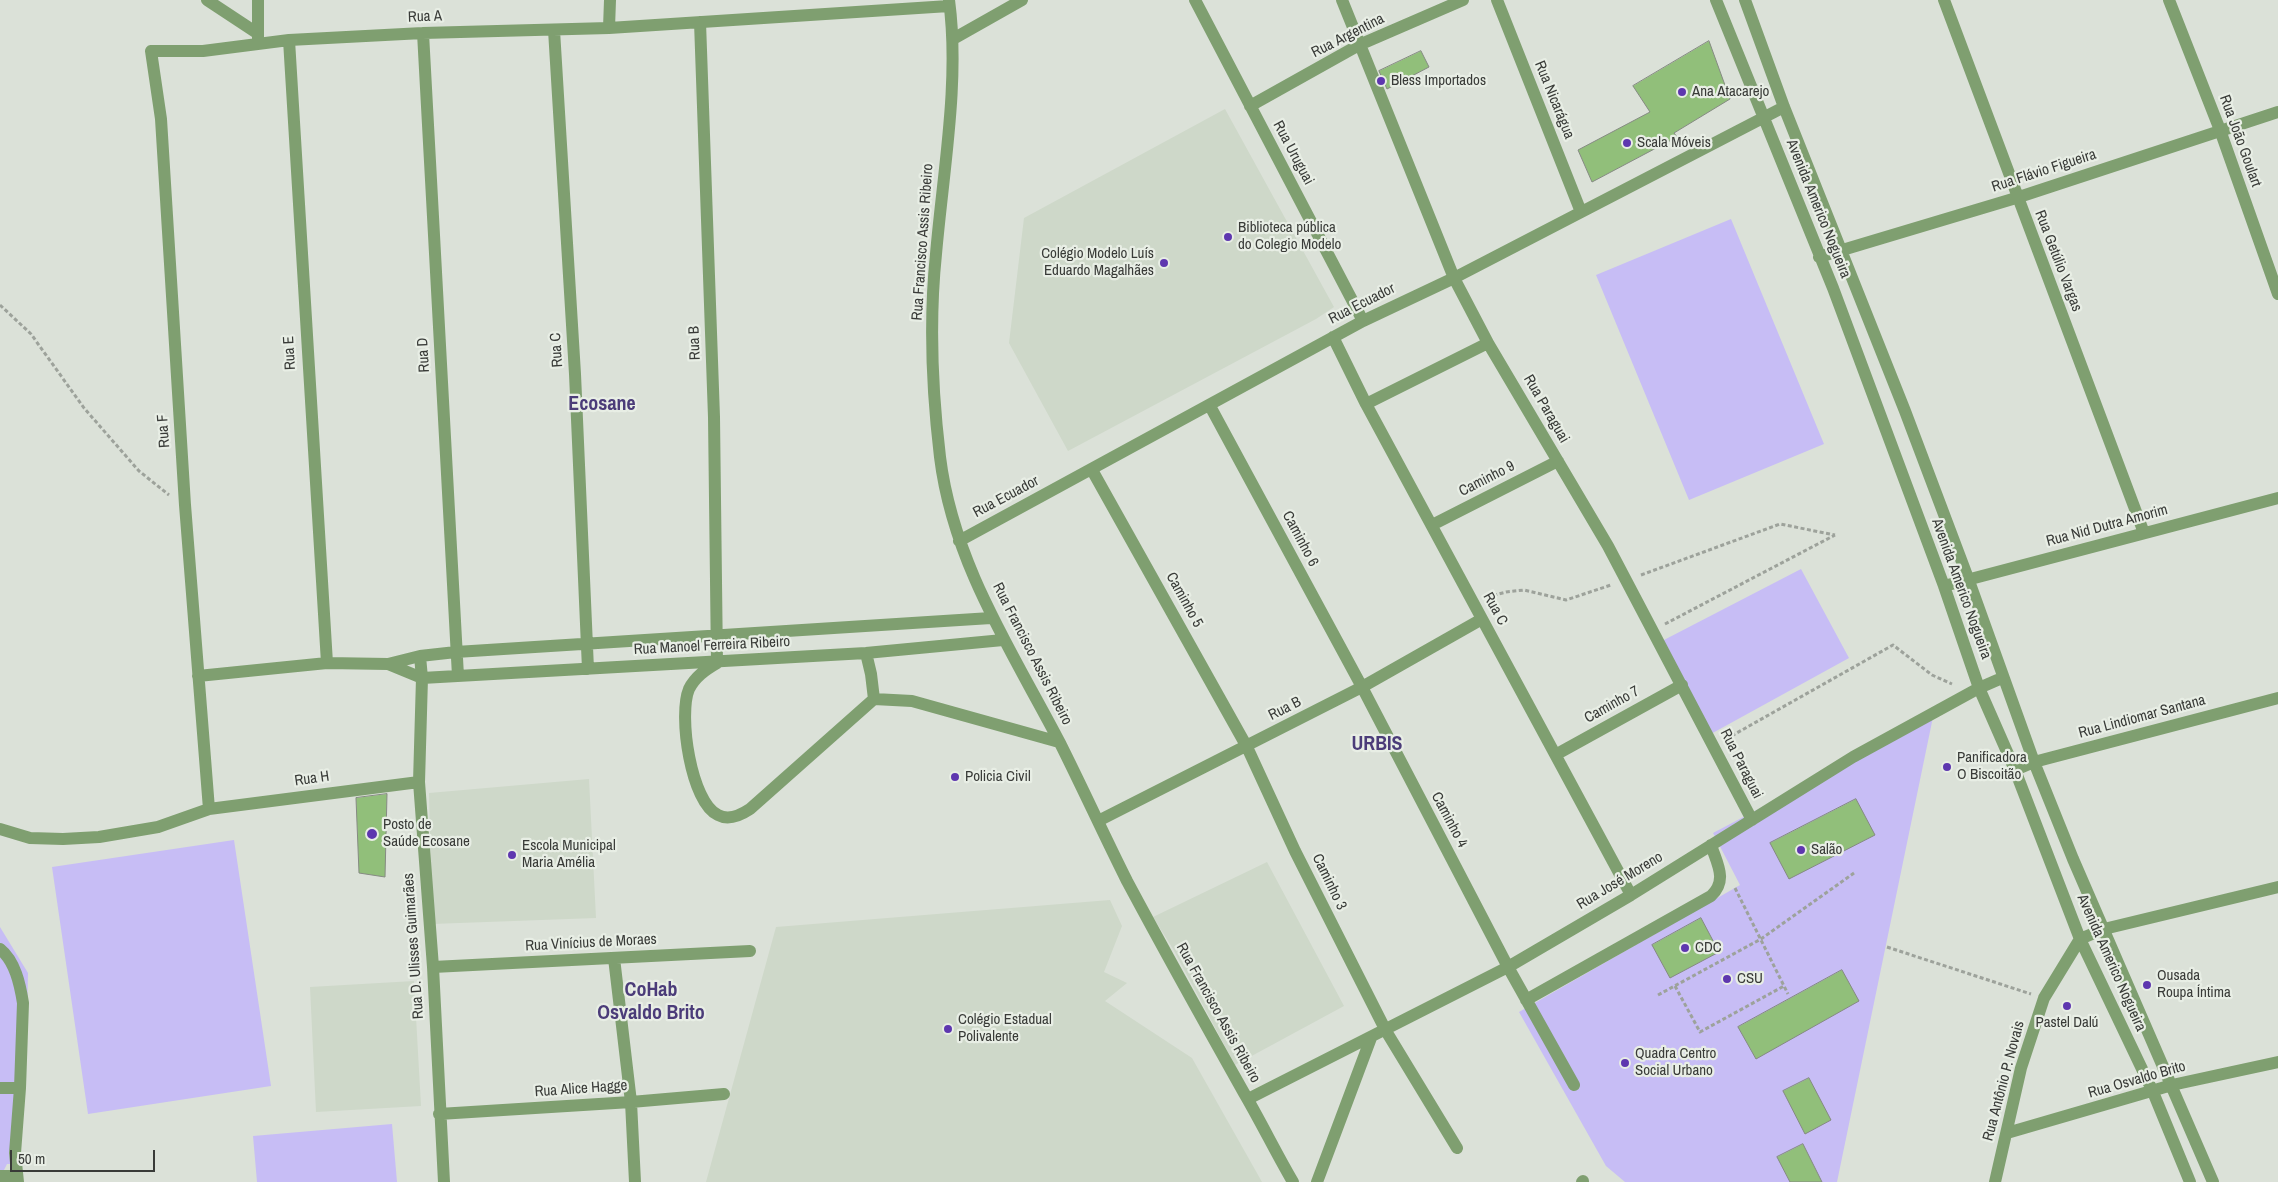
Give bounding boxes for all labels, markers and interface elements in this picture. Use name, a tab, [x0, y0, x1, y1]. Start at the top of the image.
street label: Rua A	[408, 7, 442, 27]
street label: Rua Argentina	[1309, 10, 1387, 62]
street label: Rua Nicarágua	[1530, 58, 1578, 142]
place label: Bless Importados	[1391, 72, 1486, 90]
marker: Bless Importados	[1375, 75, 1387, 87]
place label: Ana Atacarejo	[1692, 83, 1769, 101]
marker: Ana Atacarejo	[1676, 86, 1688, 98]
street label: Rua João Goulart	[2215, 93, 2265, 189]
street label: Rua Uruguai	[1269, 118, 1317, 188]
place label: Scala Móveis	[1637, 134, 1711, 152]
marker: Scala Móveis	[1621, 137, 1633, 149]
street label: Avenida Americo Nogueira	[1782, 137, 1854, 281]
street label: Rua Flávio Figueira	[1990, 146, 2098, 196]
street label: Rua Francisco Assis Ribeiro	[909, 163, 937, 321]
street label: Rua Getúlio Vargas	[2030, 208, 2086, 314]
place label: Biblioteca pública do Colegio Modelo	[1238, 219, 1341, 254]
marker: Biblioteca pública do Colegio Modelo	[1222, 231, 1234, 243]
place label: Colégio Modelo Luís Eduardo Magalhães	[1041, 245, 1154, 280]
marker: Colégio Modelo Luís Eduardo Magalhães	[1158, 257, 1170, 269]
street label: Rua Ecuador	[1326, 280, 1398, 328]
street label: Rua B	[685, 326, 705, 360]
street label: Rua C	[547, 332, 567, 368]
street label: Rua E	[280, 335, 300, 371]
street label: Rua D	[414, 337, 434, 373]
street label: Rua Paraguai	[1519, 372, 1573, 446]
district label: Ecosane	[568, 393, 636, 417]
street label: Rua F	[154, 414, 174, 448]
street label: Caminho 9	[1456, 457, 1518, 501]
street label: Rua Ecuador	[970, 472, 1042, 522]
street label: Rua Nid Dutra Amorim	[2044, 501, 2170, 551]
street label: Caminho 6	[1278, 508, 1322, 570]
street label: Avenida Americo Nogueira	[1927, 516, 1995, 662]
street label: Caminho 5	[1162, 569, 1206, 631]
street label: Rua Francisco Assis Ribeiro	[988, 580, 1076, 728]
street label: Rua C	[1479, 589, 1511, 629]
street label: Rua Manoel Ferreira Ribeiro	[633, 633, 791, 659]
street label: Caminho 7	[1581, 683, 1643, 727]
street label: Rua Lindiomar Santana	[2077, 691, 2207, 743]
street label: Rua B	[1266, 693, 1304, 725]
street label: Rua Paraguai	[1716, 726, 1766, 802]
district label: URBIS	[1351, 733, 1403, 757]
place label: Panificadora O Biscoitão	[1957, 749, 2027, 784]
marker: Panificadora O Biscoitão	[1941, 761, 1953, 773]
street label: Rua H	[293, 768, 331, 790]
place label: Policia Civil	[965, 768, 1031, 786]
marker: Policia Civil	[949, 771, 961, 783]
street label: Caminho 4	[1427, 789, 1471, 851]
place label: Posto de Saúde Ecosane	[383, 816, 470, 851]
marker: Posto de Saúde Ecosane	[365, 827, 379, 841]
place label: Escola Municipal Maria Amélia	[522, 837, 616, 872]
place label: Salão	[1811, 841, 1842, 859]
marker: Salão	[1795, 844, 1807, 856]
street label: Rua José Moreno	[1574, 848, 1666, 914]
marker: Escola Municipal Maria Amélia	[506, 849, 518, 861]
street label: Caminho 3	[1308, 851, 1350, 913]
street label: Rua D. Ulisses Guimarães	[400, 872, 428, 1020]
street label: Avenida Americo Nogueira	[2073, 892, 2149, 1034]
street label: Rua Vinícius de Moraes	[525, 931, 657, 955]
place label: CDC	[1695, 939, 1722, 957]
street label: Rua Francisco Assis Ribeiro	[1172, 940, 1264, 1086]
marker: CDC	[1679, 942, 1691, 954]
place label: Ousada Roupa Íntima	[2157, 967, 2231, 1002]
place label: CSU	[1737, 970, 1763, 988]
marker: CSU	[1721, 973, 1733, 985]
district label: CoHab Osvaldo Brito	[597, 979, 705, 1026]
marker: Ousada Roupa Íntima	[2141, 979, 2153, 991]
marker: Pastel Dalú	[2061, 1000, 2073, 1012]
place label: Colégio Estadual Polivalente	[958, 1011, 1052, 1046]
place label: Pastel Dalú	[2036, 1014, 2098, 1032]
street label: Rua Antônio P. Novais	[1979, 1019, 2029, 1143]
marker: Colégio Estadual Polivalente	[942, 1023, 954, 1035]
place label: Quadra Centro Social Urbano	[1635, 1045, 1716, 1080]
marker: Quadra Centro Social Urbano	[1619, 1057, 1631, 1069]
street label: Rua Osvaldo Brito	[2086, 1057, 2188, 1103]
street label: Rua Alice Hagge	[534, 1077, 628, 1101]
scale bar	[12, 1140, 158, 1172]
text: 50 m	[18, 1148, 45, 1169]

